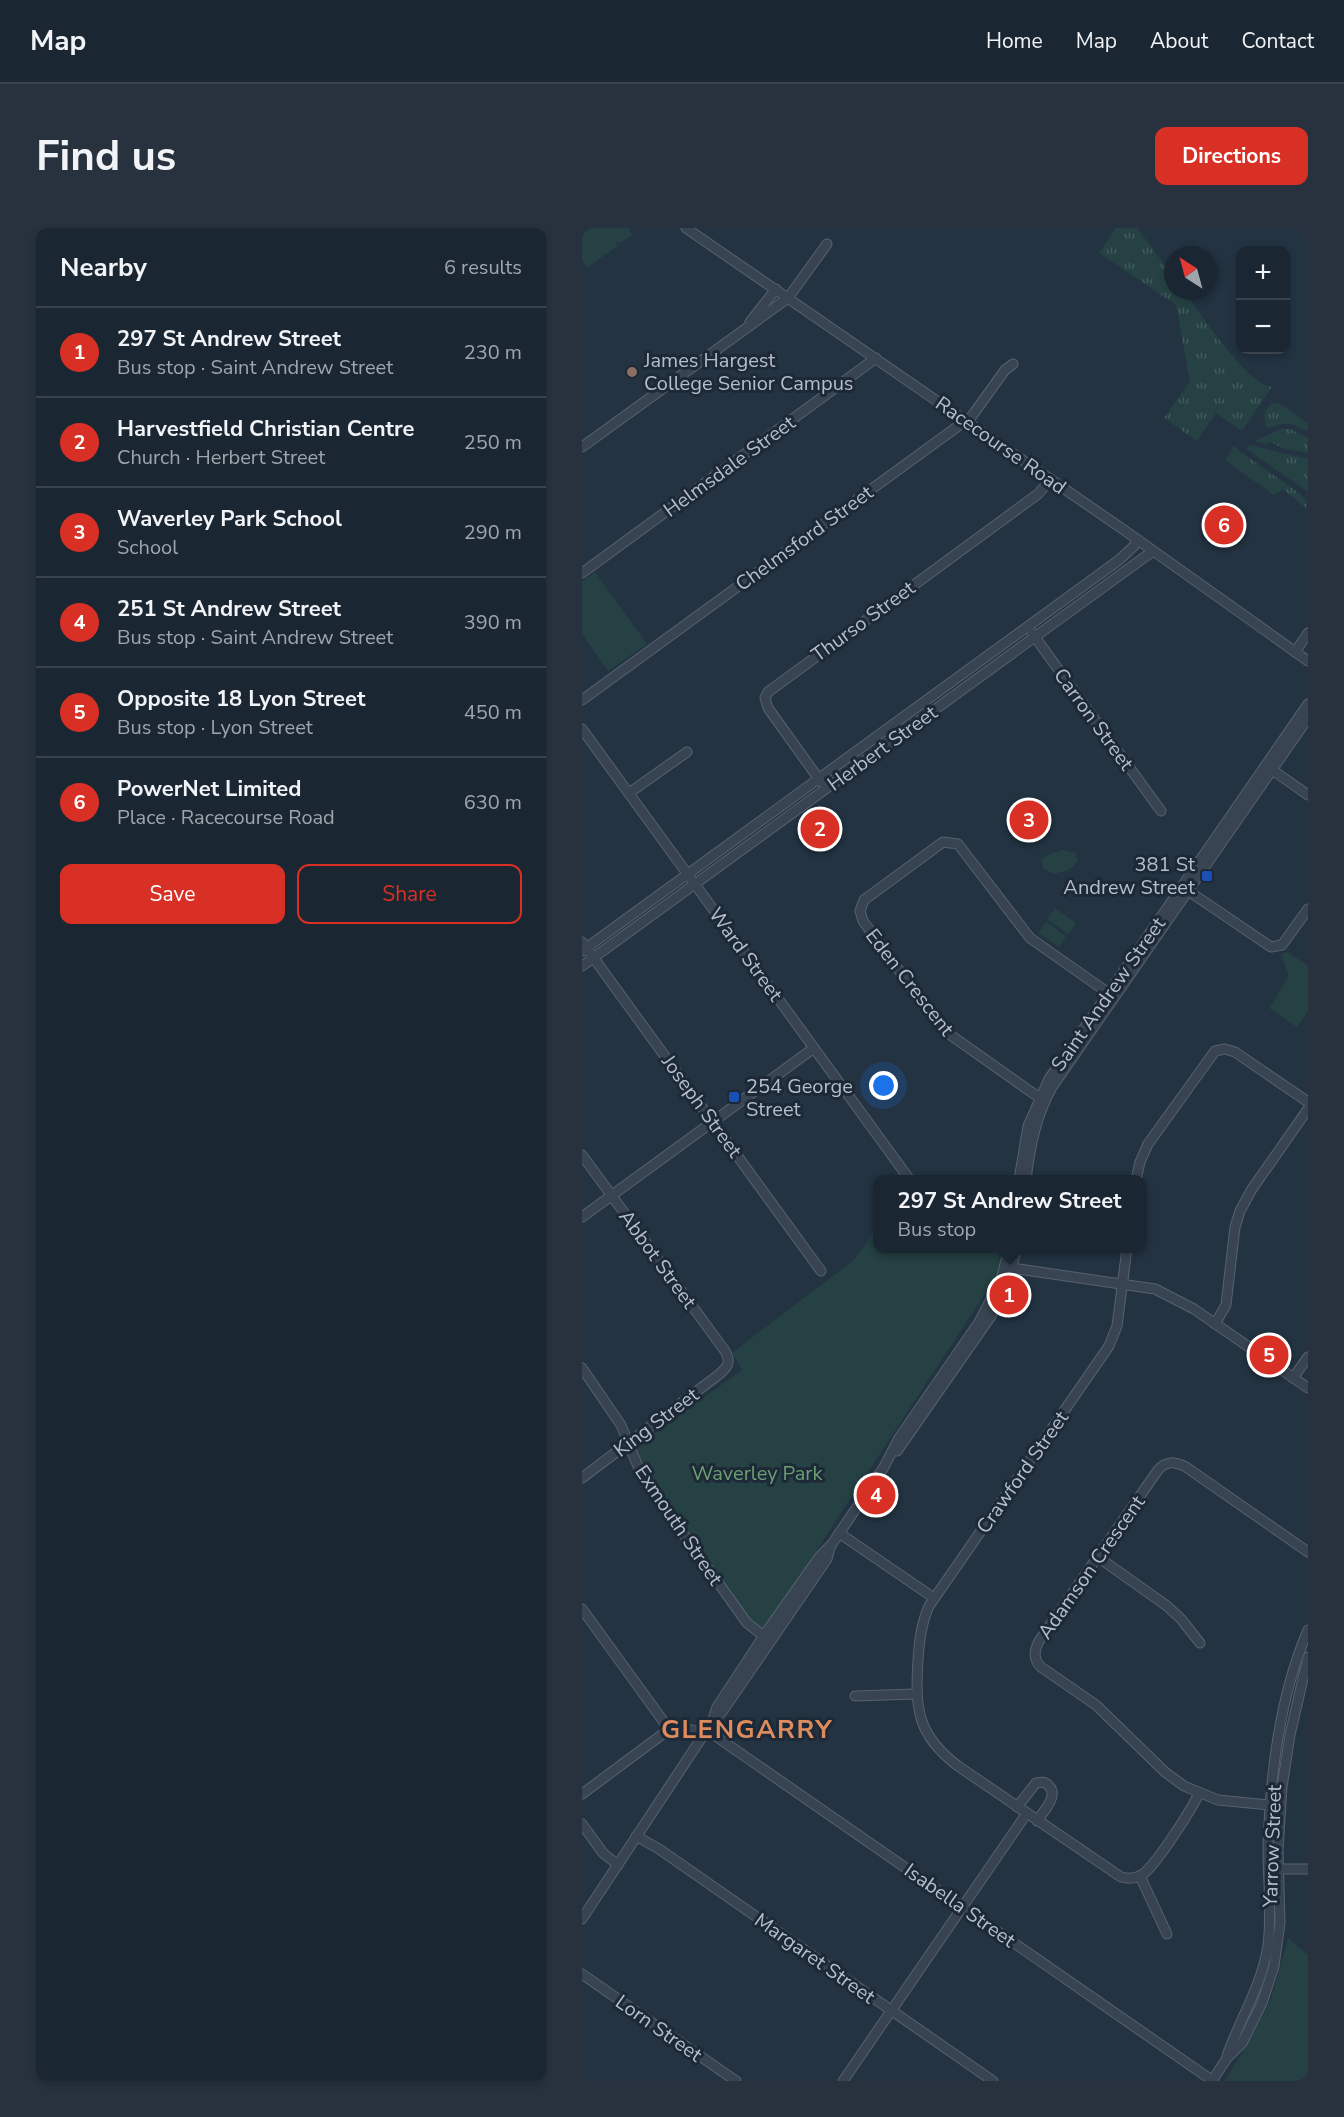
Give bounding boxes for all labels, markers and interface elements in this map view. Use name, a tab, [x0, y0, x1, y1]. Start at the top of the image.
text: Map	[30, 22, 86, 60]
text: Home	[986, 27, 1043, 55]
text: Map	[1076, 27, 1117, 55]
text: About	[1150, 27, 1208, 55]
text: Contact	[1241, 27, 1314, 55]
button: Directions	[1155, 127, 1308, 185]
text: Find us	[36, 128, 176, 185]
north arrow	[1164, 246, 1218, 300]
map controls	[1236, 246, 1290, 354]
button: +	[1236, 246, 1290, 300]
text: Nearby	[60, 250, 147, 285]
text: 6 results	[444, 254, 522, 281]
button: −	[1236, 300, 1290, 354]
text: 297 St Andrew Street	[117, 324, 341, 354]
text: 1	[74, 339, 86, 366]
text: 230 m	[464, 339, 522, 366]
place label: James Hargest College Senior Campus	[643, 347, 853, 397]
text: Bus stop · Saint Andrew Street	[117, 354, 393, 381]
marker: James Hargest College Senior Campus	[625, 365, 639, 379]
street label: Racecourse Road	[930, 390, 1072, 501]
street label: Helmsdale Street	[658, 409, 802, 523]
text: Harvestfield Christian Centre	[117, 414, 414, 444]
text: 2	[74, 429, 86, 456]
text: 250 m	[464, 429, 522, 456]
text: Church · Herbert Street	[117, 444, 325, 471]
street label: Chelmsford Street	[730, 479, 879, 598]
pin: 6	[1204, 502, 1244, 548]
text: Waverley Park School	[117, 504, 342, 534]
text: 3	[74, 519, 86, 546]
text: 290 m	[464, 519, 522, 546]
text: School	[117, 534, 178, 561]
street label: Thurso Street	[806, 574, 921, 668]
text: 251 St Andrew Street	[117, 594, 341, 624]
text: 4	[74, 609, 86, 636]
text: 390 m	[464, 609, 522, 636]
text: Bus stop · Saint Andrew Street	[117, 624, 393, 651]
street label: Carron Street	[1047, 663, 1140, 777]
text: Opposite 18 Lyon Street	[117, 684, 365, 714]
text: 5	[74, 699, 86, 726]
text: 450 m	[464, 699, 522, 726]
street label: Herbert Street	[822, 699, 944, 797]
text: Bus stop · Lyon Street	[117, 714, 313, 741]
text: PowerNet Limited	[117, 774, 301, 804]
text: 6	[74, 789, 86, 816]
text: 630 m	[464, 789, 522, 816]
pin: 3	[1010, 798, 1048, 842]
text: Place · Racecourse Road	[117, 804, 335, 831]
pin: 2	[800, 806, 840, 852]
place label: 381 St Andrew Street	[1063, 851, 1196, 901]
button: Save	[60, 864, 285, 924]
button: Share	[297, 864, 522, 924]
marker: 381 St Andrew Street	[1200, 869, 1214, 883]
street label: Ward Street	[702, 902, 789, 1007]
street label: Saint Andrew Street	[1045, 911, 1172, 1077]
street label: Eden Crescent	[859, 923, 961, 1042]
street label: Joseph Street	[655, 1049, 749, 1164]
your location	[869, 1071, 898, 1100]
place label: 254 George Street	[746, 1073, 853, 1123]
marker: 254 George Street	[727, 1090, 741, 1104]
popup	[873, 1175, 1146, 1253]
text: 297 St Andrew Street	[898, 1186, 1121, 1216]
street label: Abbot Street	[613, 1205, 703, 1315]
text: Bus stop	[898, 1216, 976, 1243]
pin: 1	[990, 1272, 1028, 1318]
pin: 5	[1250, 1332, 1288, 1378]
street label: King Street	[608, 1381, 705, 1463]
street label: Crawford Street	[970, 1405, 1075, 1539]
street label: Exmouth Street	[628, 1460, 729, 1592]
park label: Waverley Park	[691, 1460, 824, 1487]
pin: 4	[856, 1472, 896, 1518]
street label: Adamson Crescent	[1032, 1489, 1152, 1645]
district label: GLENGARRY	[661, 1712, 833, 1747]
street label: Yarrow Street	[1257, 1783, 1288, 1909]
street label: Isabella Street	[899, 1857, 1021, 1954]
street label: Margaret Street	[749, 1907, 881, 2011]
street label: Lorn Street	[610, 1989, 708, 2069]

